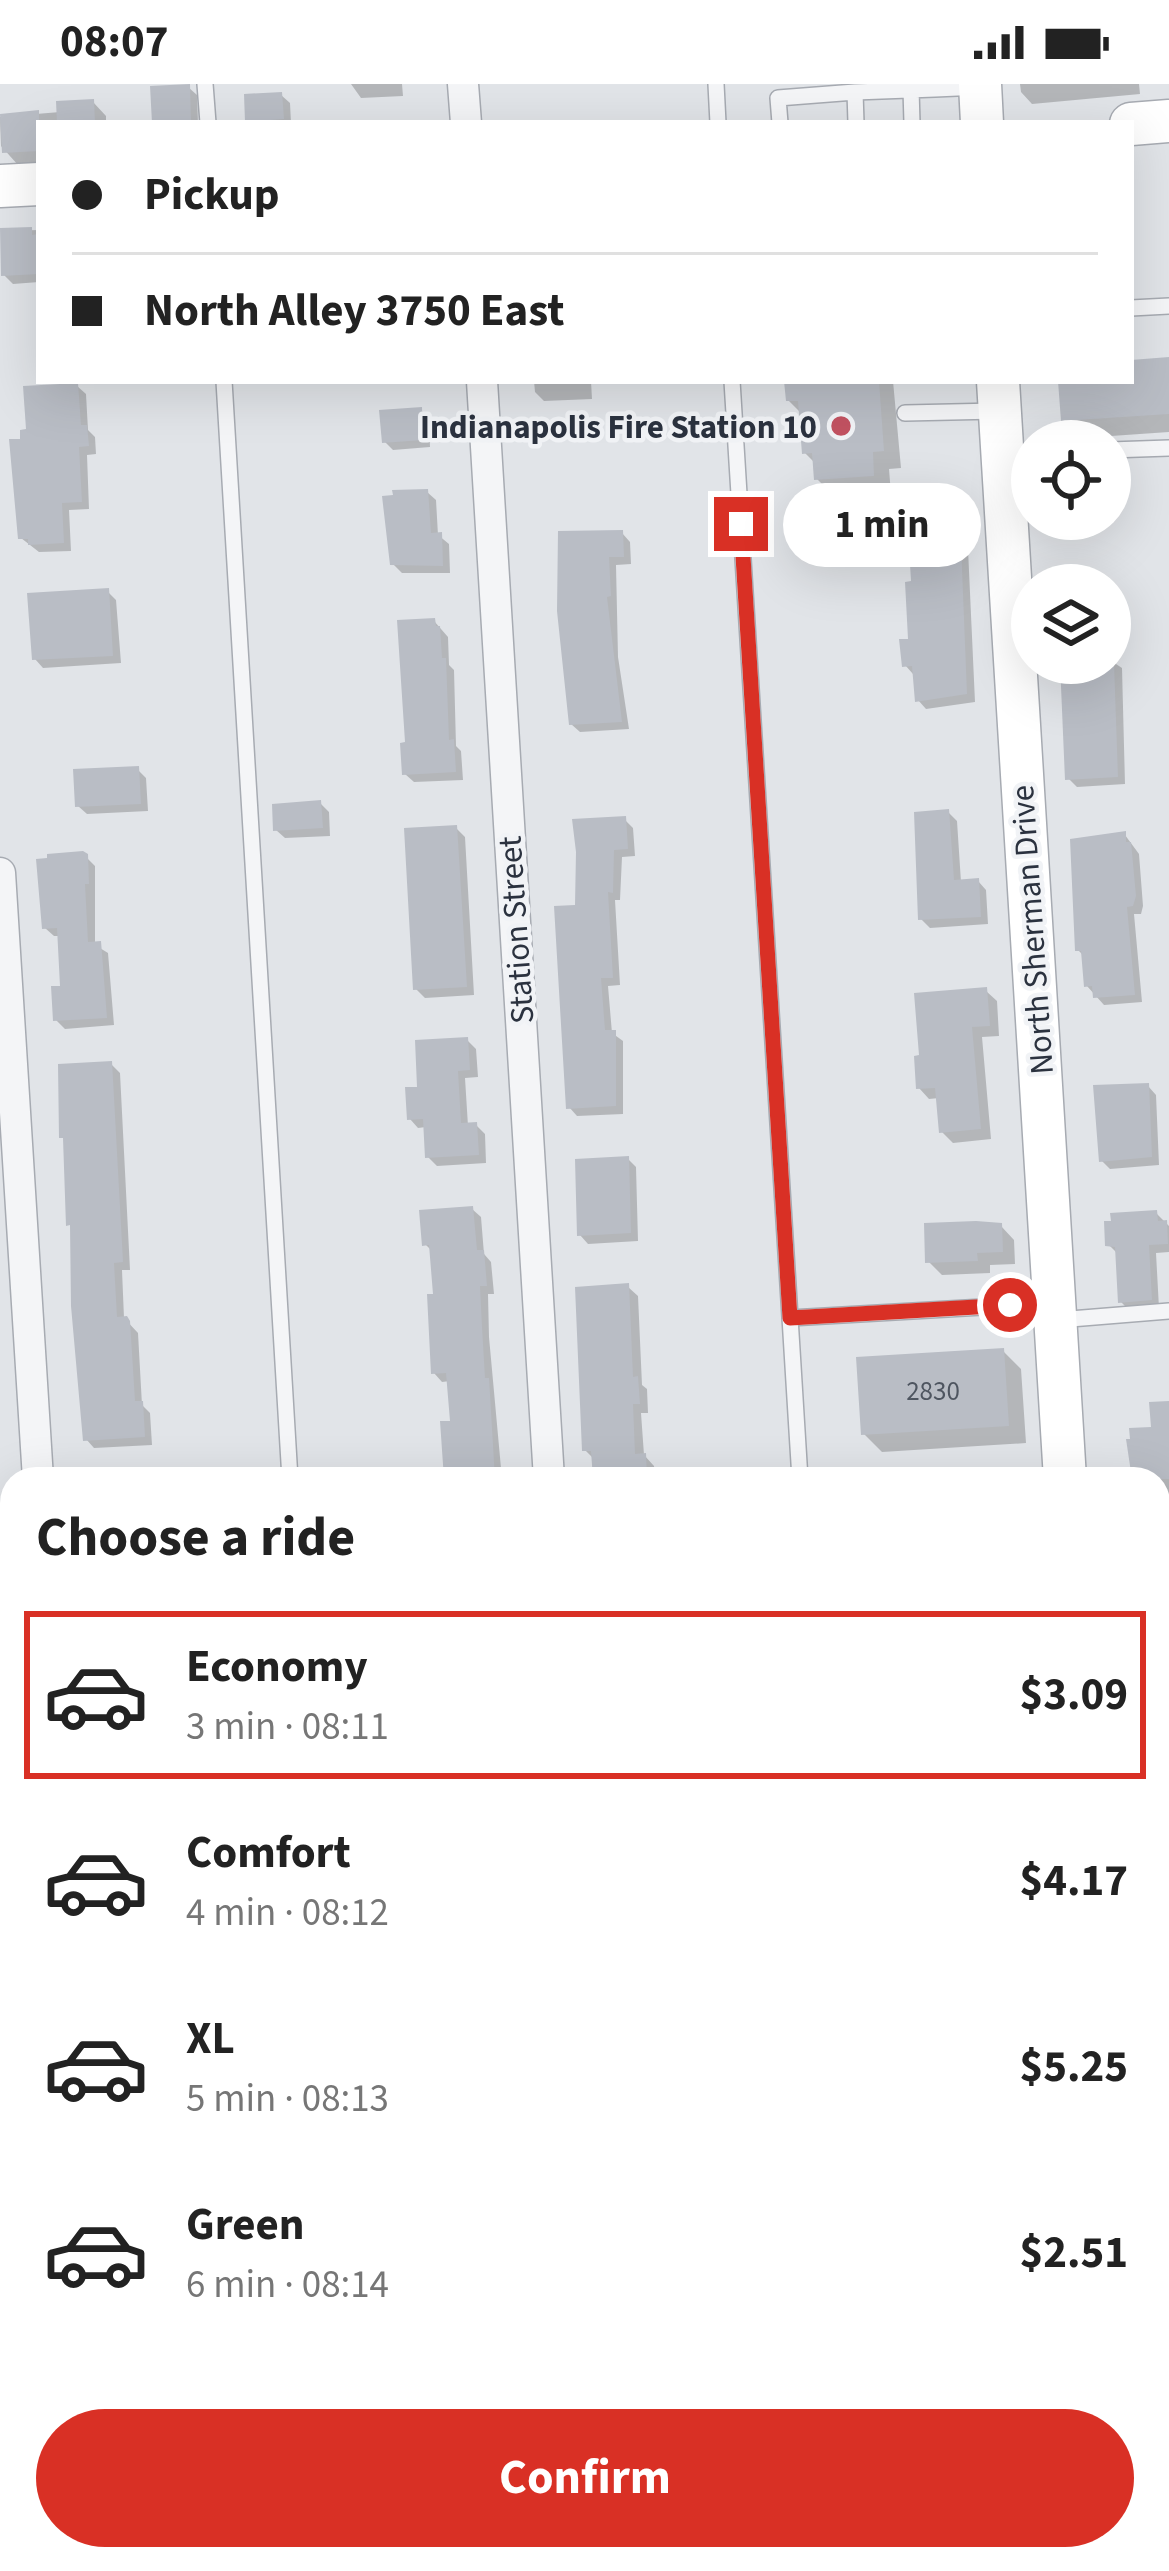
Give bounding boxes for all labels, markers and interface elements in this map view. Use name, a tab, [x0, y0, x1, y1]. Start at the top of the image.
text: 08:07	[60, 10, 169, 74]
text: Pickup	[144, 163, 280, 227]
text: North Alley 3750 East	[144, 279, 564, 343]
place label: Indianapolis Fire Station 10	[420, 404, 817, 451]
marker: Indianapolis Fire Station 10	[828, 413, 854, 439]
map controls	[1011, 420, 1131, 684]
button: locate	[1011, 420, 1131, 540]
callout: 1 min	[783, 482, 981, 566]
route end	[714, 497, 768, 551]
text: 1 min	[835, 497, 929, 553]
button: layers	[1011, 564, 1131, 684]
street label: North Sherman Drive	[999, 784, 1066, 1076]
street label: Station Street	[486, 835, 546, 1025]
route start	[983, 1278, 1037, 1332]
house number: 2830	[906, 1372, 960, 1411]
text: Choose a ride	[36, 1500, 355, 1577]
text: Economy	[186, 1635, 368, 1699]
icon: car	[42, 1641, 150, 1749]
text: $3.09	[1019, 1663, 1128, 1727]
text: 3 min · 08:11	[186, 1699, 389, 1755]
text: Comfort	[186, 1821, 351, 1885]
icon: car	[42, 1827, 150, 1935]
text: $4.17	[1019, 1849, 1128, 1913]
text: 4 min · 08:12	[186, 1885, 389, 1941]
text: XL	[186, 2007, 235, 2071]
icon: car	[42, 2013, 150, 2121]
text: $5.25	[1019, 2035, 1128, 2099]
text: 5 min · 08:13	[186, 2071, 389, 2127]
text: Green	[186, 2193, 305, 2257]
icon: car	[42, 2199, 150, 2307]
text: $2.51	[1019, 2221, 1128, 2285]
text: 6 min · 08:14	[186, 2257, 389, 2313]
button: Confirm	[36, 2409, 1134, 2547]

